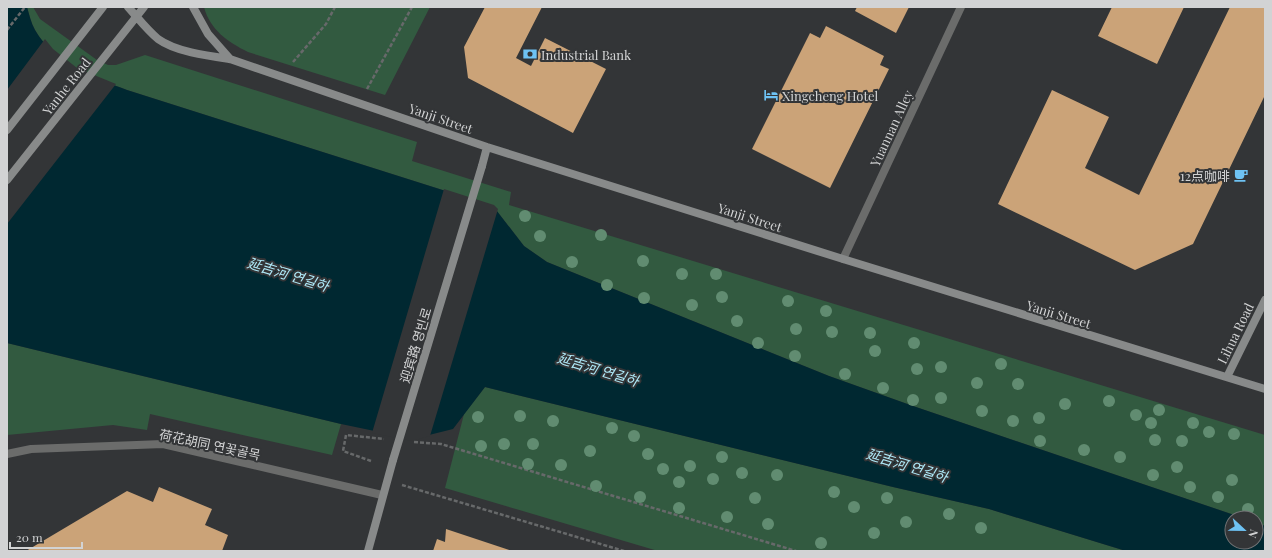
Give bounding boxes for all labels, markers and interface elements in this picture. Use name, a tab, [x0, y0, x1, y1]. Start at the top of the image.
bank icon: Industrial Bank	[522, 46, 538, 62]
place label: Industrial Bank	[541, 46, 632, 63]
street label: Yanhe Road	[38, 54, 94, 119]
hotel icon: Xingcheng Hotel	[763, 87, 779, 103]
place label: Xingcheng Hotel	[782, 87, 879, 104]
street label: Yuannan Alley	[865, 87, 916, 170]
street label: Yanji Street	[406, 99, 476, 137]
place label: 12点咖啡	[1180, 167, 1230, 184]
cafe icon: 12点咖啡	[1233, 167, 1249, 183]
street label: Yanji Street	[715, 198, 785, 235]
water label: 延吉河 연길하	[245, 253, 333, 296]
street label: Yanji Street	[1024, 296, 1094, 332]
street label: Lihua Road	[1213, 299, 1257, 366]
street label: 迎宾路 영빈로	[395, 305, 435, 385]
water label: 延吉河 연길하	[555, 348, 643, 391]
street label: 荷花胡同 연꽃골목	[158, 425, 262, 463]
water label: 延吉河 연길하	[864, 444, 952, 487]
north arrow	[1224, 510, 1264, 550]
scale bar	[10, 524, 82, 550]
text: N	[1245, 527, 1262, 540]
text: 20 m	[16, 529, 43, 545]

